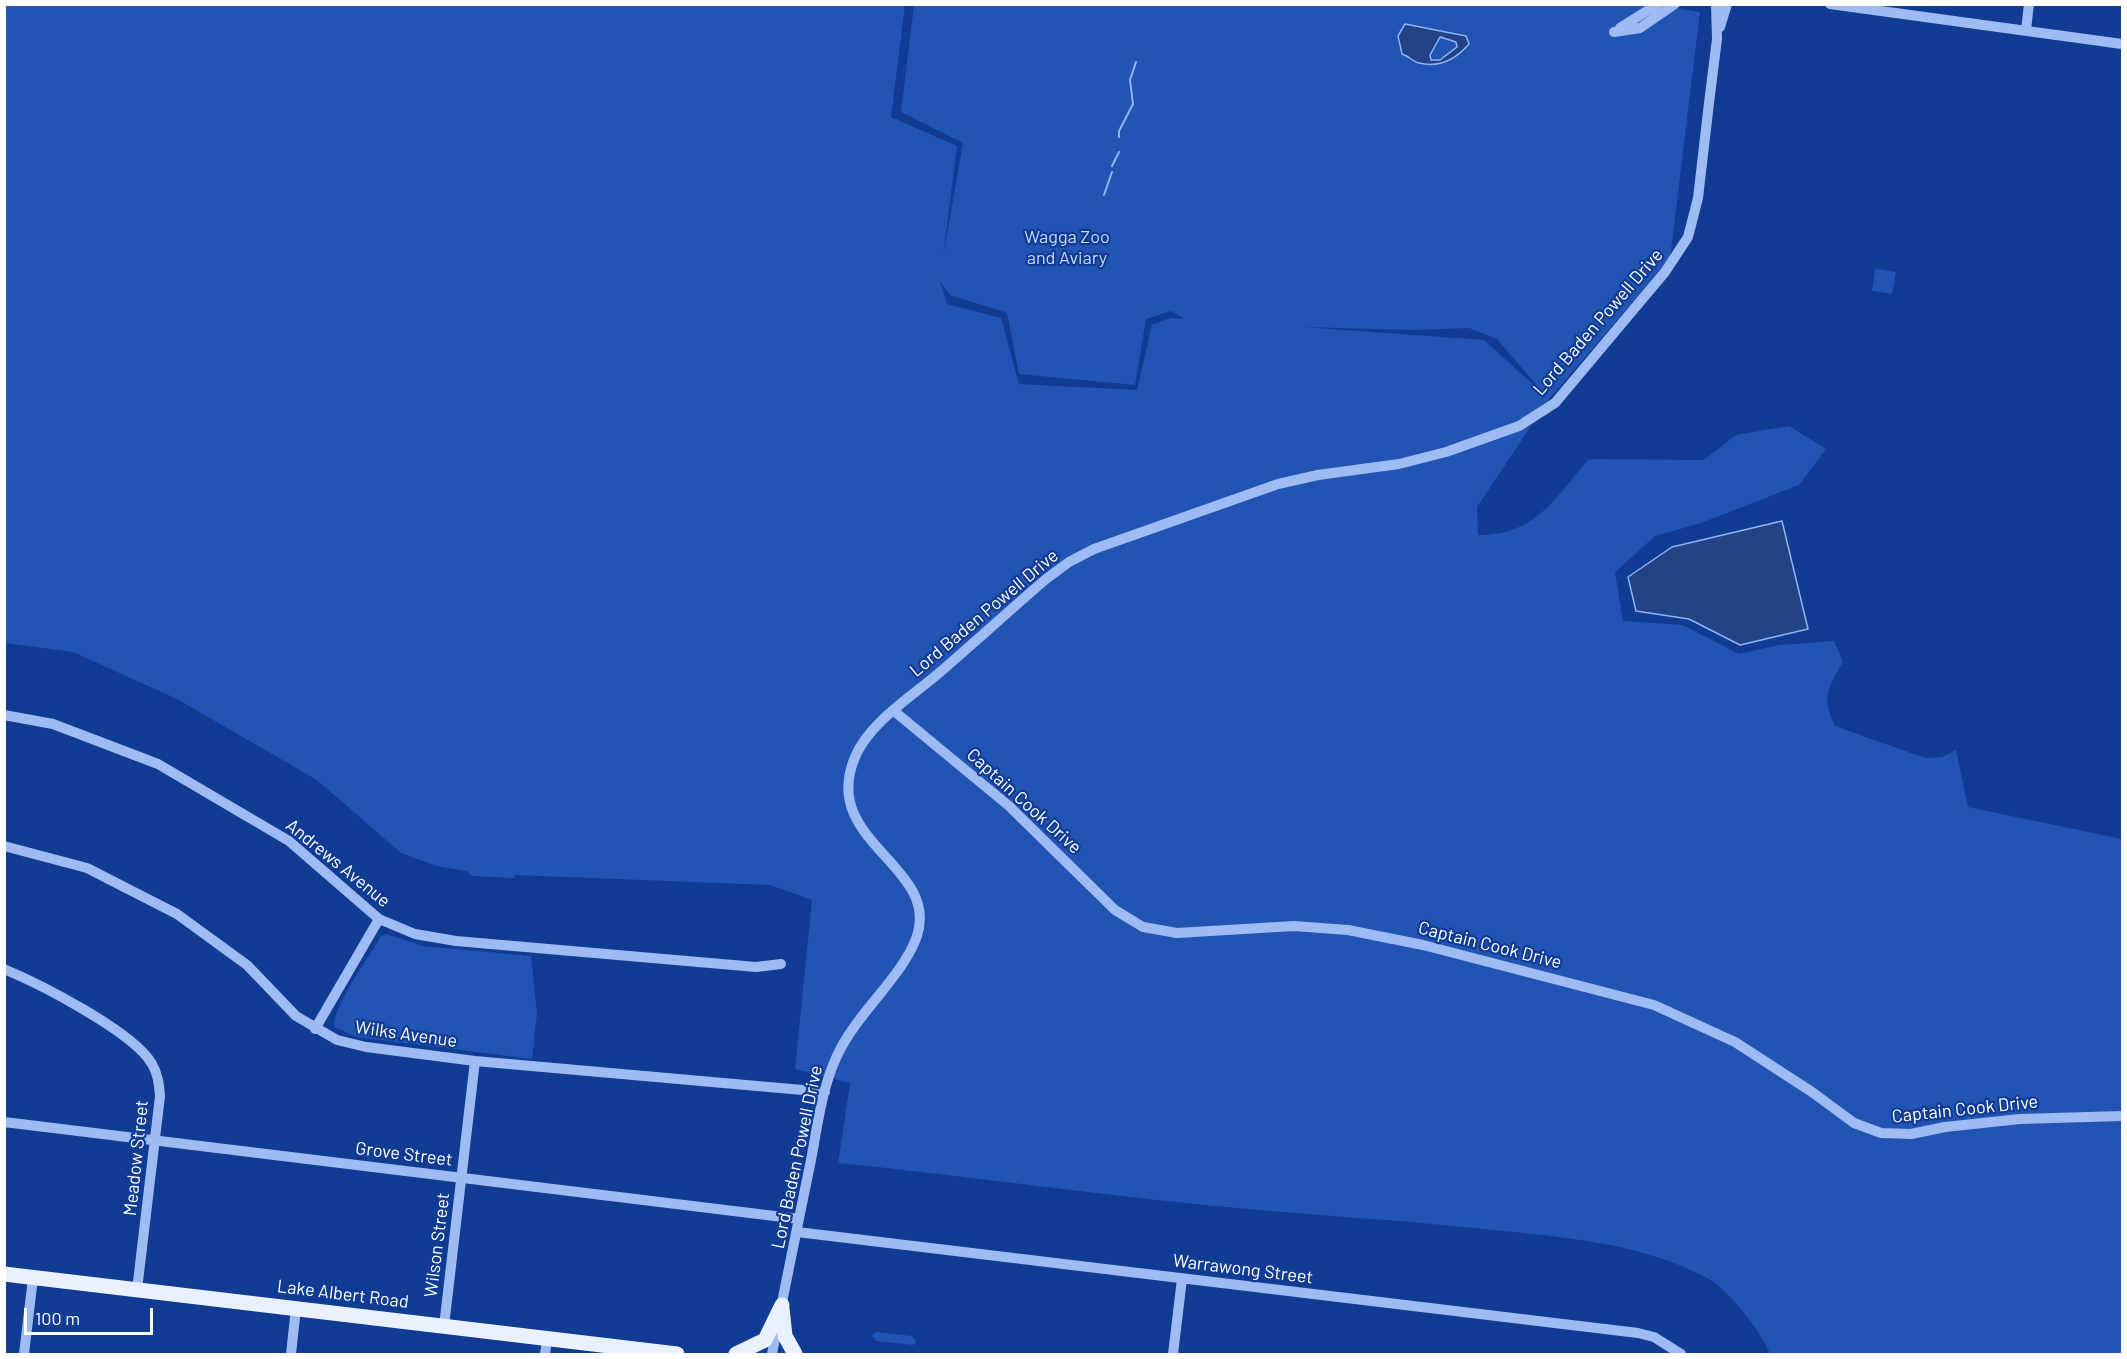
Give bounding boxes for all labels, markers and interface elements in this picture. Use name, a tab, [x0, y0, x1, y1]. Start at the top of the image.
park label: Wagga Zoo and Aviary	[1024, 226, 1110, 268]
street label: Lord Baden Powell Drive	[1528, 244, 1668, 400]
street label: Lord Baden Powell Drive	[905, 545, 1063, 681]
street label: Captain Cook Drive	[962, 744, 1086, 858]
street label: Andrews Avenue	[281, 814, 395, 912]
street label: Captain Cook Drive	[1416, 917, 1564, 973]
street label: Wilks Avenue	[354, 1016, 458, 1052]
street label: Lord Baden Powell Drive	[767, 1063, 827, 1251]
street label: Captain Cook Drive	[1891, 1091, 2039, 1127]
street label: Meadow Street	[119, 1099, 153, 1217]
street label: Grove Street	[354, 1137, 454, 1171]
street label: Wilson Street	[420, 1191, 454, 1299]
street label: Warrawong Street	[1172, 1250, 1314, 1288]
street label: Lake Albert Road	[276, 1275, 410, 1313]
scale bar	[27, 1296, 156, 1334]
text: 100 m	[35, 1307, 80, 1329]

